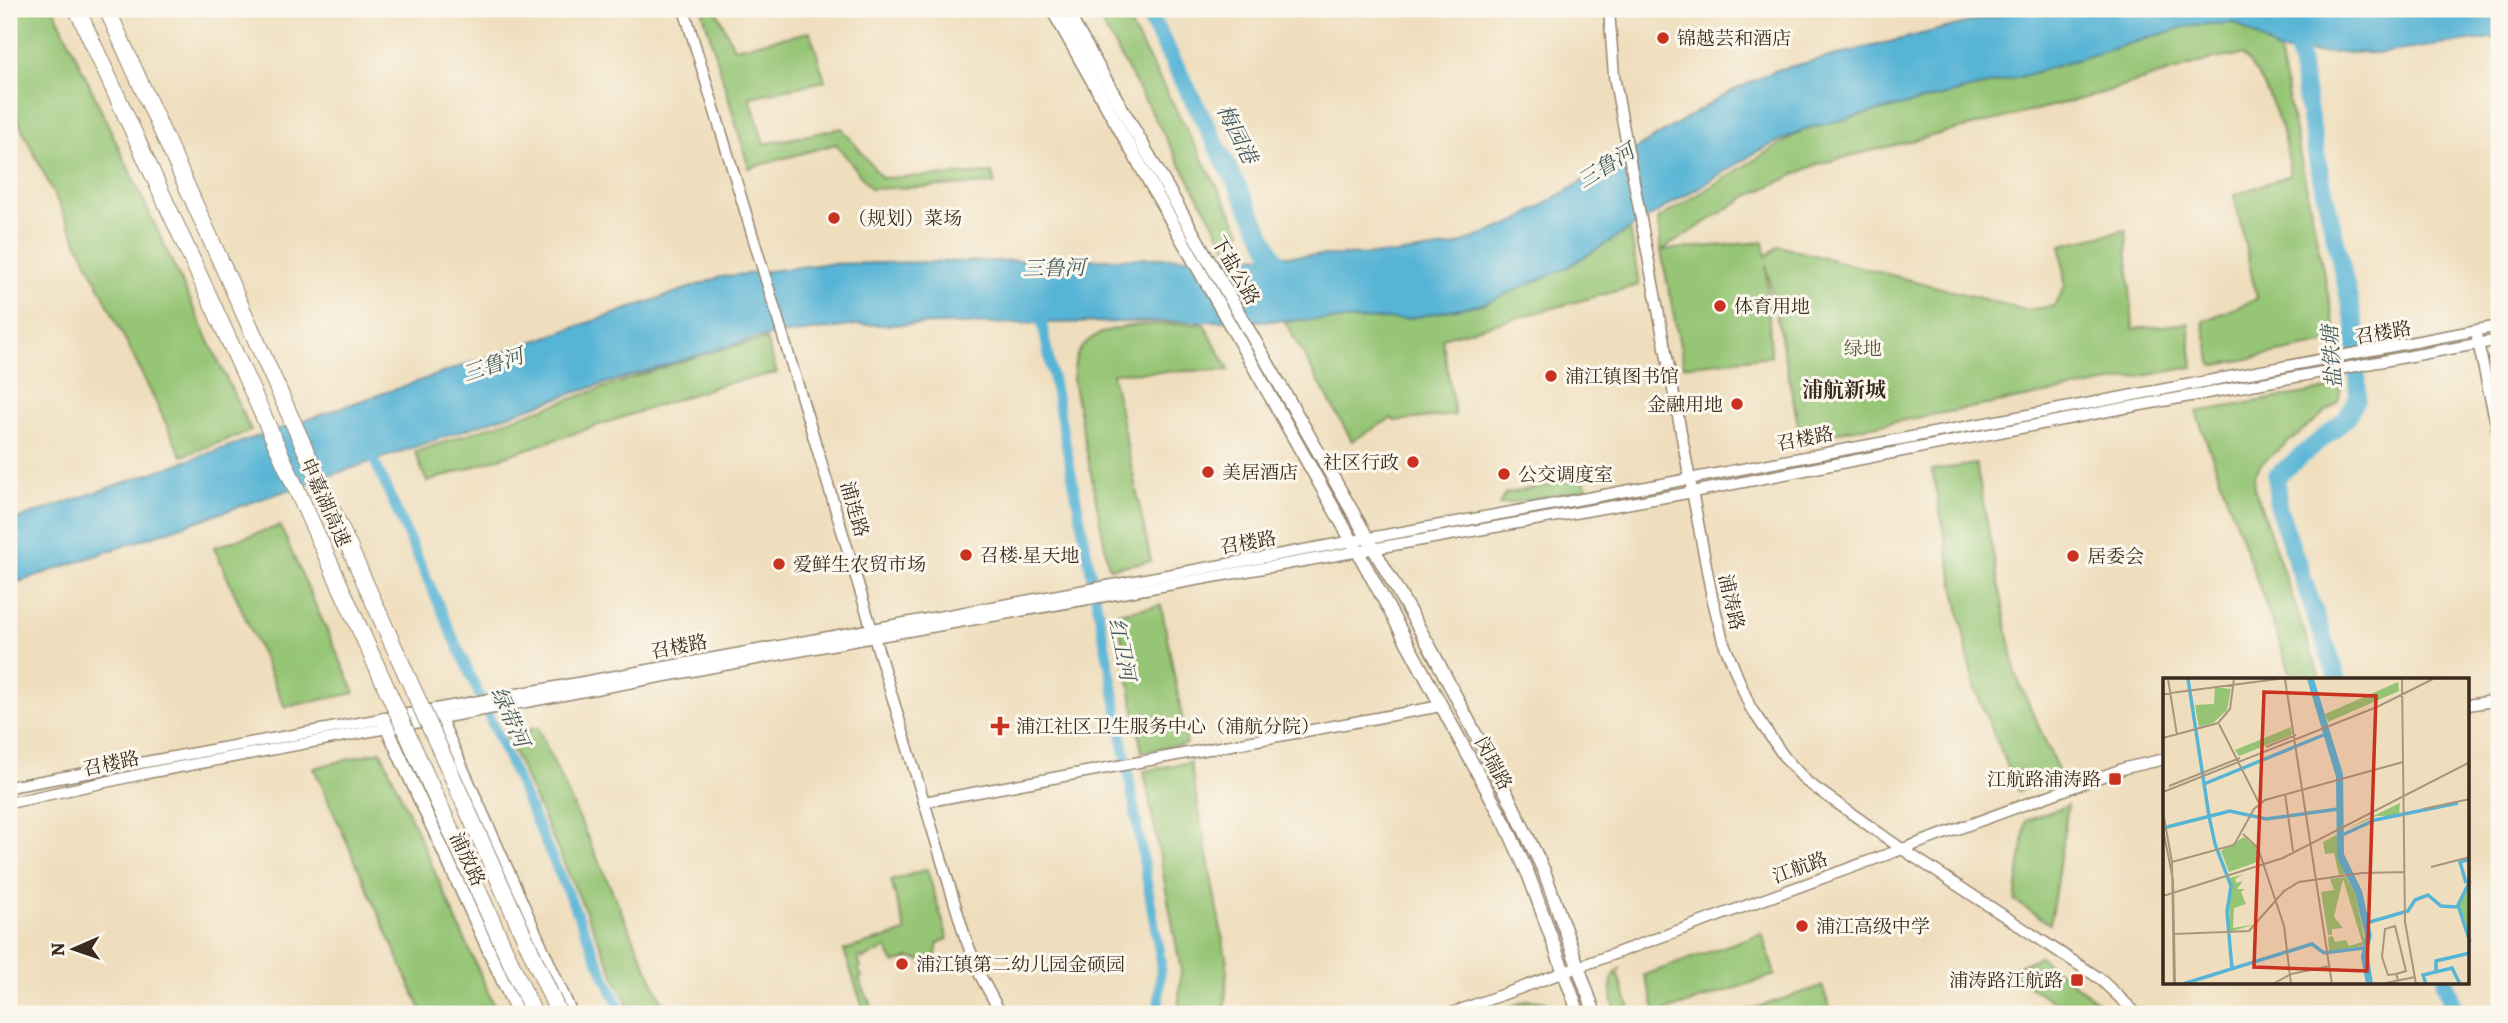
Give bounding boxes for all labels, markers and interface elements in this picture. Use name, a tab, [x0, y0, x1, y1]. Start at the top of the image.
place label: 锦越芸和酒店	[1677, 26, 1791, 52]
marker: 锦越芸和酒店	[1655, 30, 1671, 46]
water label: 梅园港	[1210, 100, 1265, 171]
water label: 三鲁河	[1572, 135, 1644, 195]
place label: （规划）菜场	[848, 206, 962, 232]
marker: （规划）菜场	[826, 210, 842, 226]
street label: 下盐公路	[1205, 231, 1265, 310]
water label: 三鲁河	[1022, 253, 1090, 283]
place label: 体育用地	[1734, 294, 1810, 320]
marker: 体育用地	[1712, 298, 1728, 314]
street label: 召楼路	[2353, 315, 2414, 351]
water label: 盐铁塘	[2316, 322, 2348, 389]
park label: 绿地	[1844, 336, 1882, 362]
water label: 三鲁河	[459, 340, 531, 388]
place label: 浦江镇图书馆	[1565, 364, 1679, 390]
marker: 浦江镇图书馆	[1543, 368, 1559, 384]
district label: 浦航新城	[1802, 376, 1886, 404]
place label: 金融用地	[1647, 392, 1723, 418]
marker: 金融用地	[1729, 396, 1745, 412]
street label: 召楼路	[1775, 421, 1836, 457]
place label: 社区行政	[1323, 450, 1399, 476]
street label: 申嘉湖高速	[294, 454, 356, 551]
marker: 社区行政	[1405, 454, 1421, 470]
place label: 美居酒店	[1222, 460, 1298, 486]
place label: 公交调度室	[1518, 462, 1613, 488]
marker: 美居酒店	[1200, 464, 1216, 480]
marker: 公交调度室	[1496, 466, 1512, 482]
street label: 浦连路	[834, 478, 874, 540]
street label: 召楼路	[1218, 525, 1279, 561]
place label: 召楼·星天地	[980, 543, 1080, 569]
place label: 居委会	[2087, 544, 2144, 570]
marker: 召楼·星天地	[958, 547, 974, 563]
marker: 居委会	[2065, 548, 2081, 564]
place label: 爱鲜生农贸市场	[793, 552, 926, 578]
marker: 爱鲜生农贸市场	[771, 556, 787, 572]
street label: 浦涛路	[1712, 572, 1750, 633]
water label: 红卫河	[1102, 615, 1143, 687]
street label: 召楼路	[649, 629, 710, 665]
inset map	[2163, 678, 2470, 984]
water label: 绿带河	[484, 683, 537, 755]
place label: 浦江社区卫生服务中心（浦航分院）	[1016, 714, 1320, 740]
marker: 浦江社区卫生服务中心（浦航分院）	[990, 716, 1010, 736]
street label: 闵瑞路	[1468, 732, 1518, 795]
street label: 召楼路	[81, 745, 142, 783]
place label: 江航路浦涛路	[1987, 767, 2101, 793]
marker: 江航路浦涛路	[2107, 771, 2123, 787]
street label: 浦放路	[443, 828, 491, 891]
street label: 江航路	[1769, 846, 1832, 890]
north arrow	[38, 914, 108, 984]
place label: 浦江高级中学	[1816, 914, 1930, 940]
marker: 浦江高级中学	[1794, 918, 1810, 934]
text: N	[45, 942, 71, 957]
place label: 浦江镇第二幼儿园金硕园	[916, 952, 1125, 978]
marker: 浦江镇第二幼儿园金硕园	[894, 956, 910, 972]
place label: 浦涛路江航路	[1949, 968, 2063, 994]
marker: 浦涛路江航路	[2069, 972, 2085, 988]

